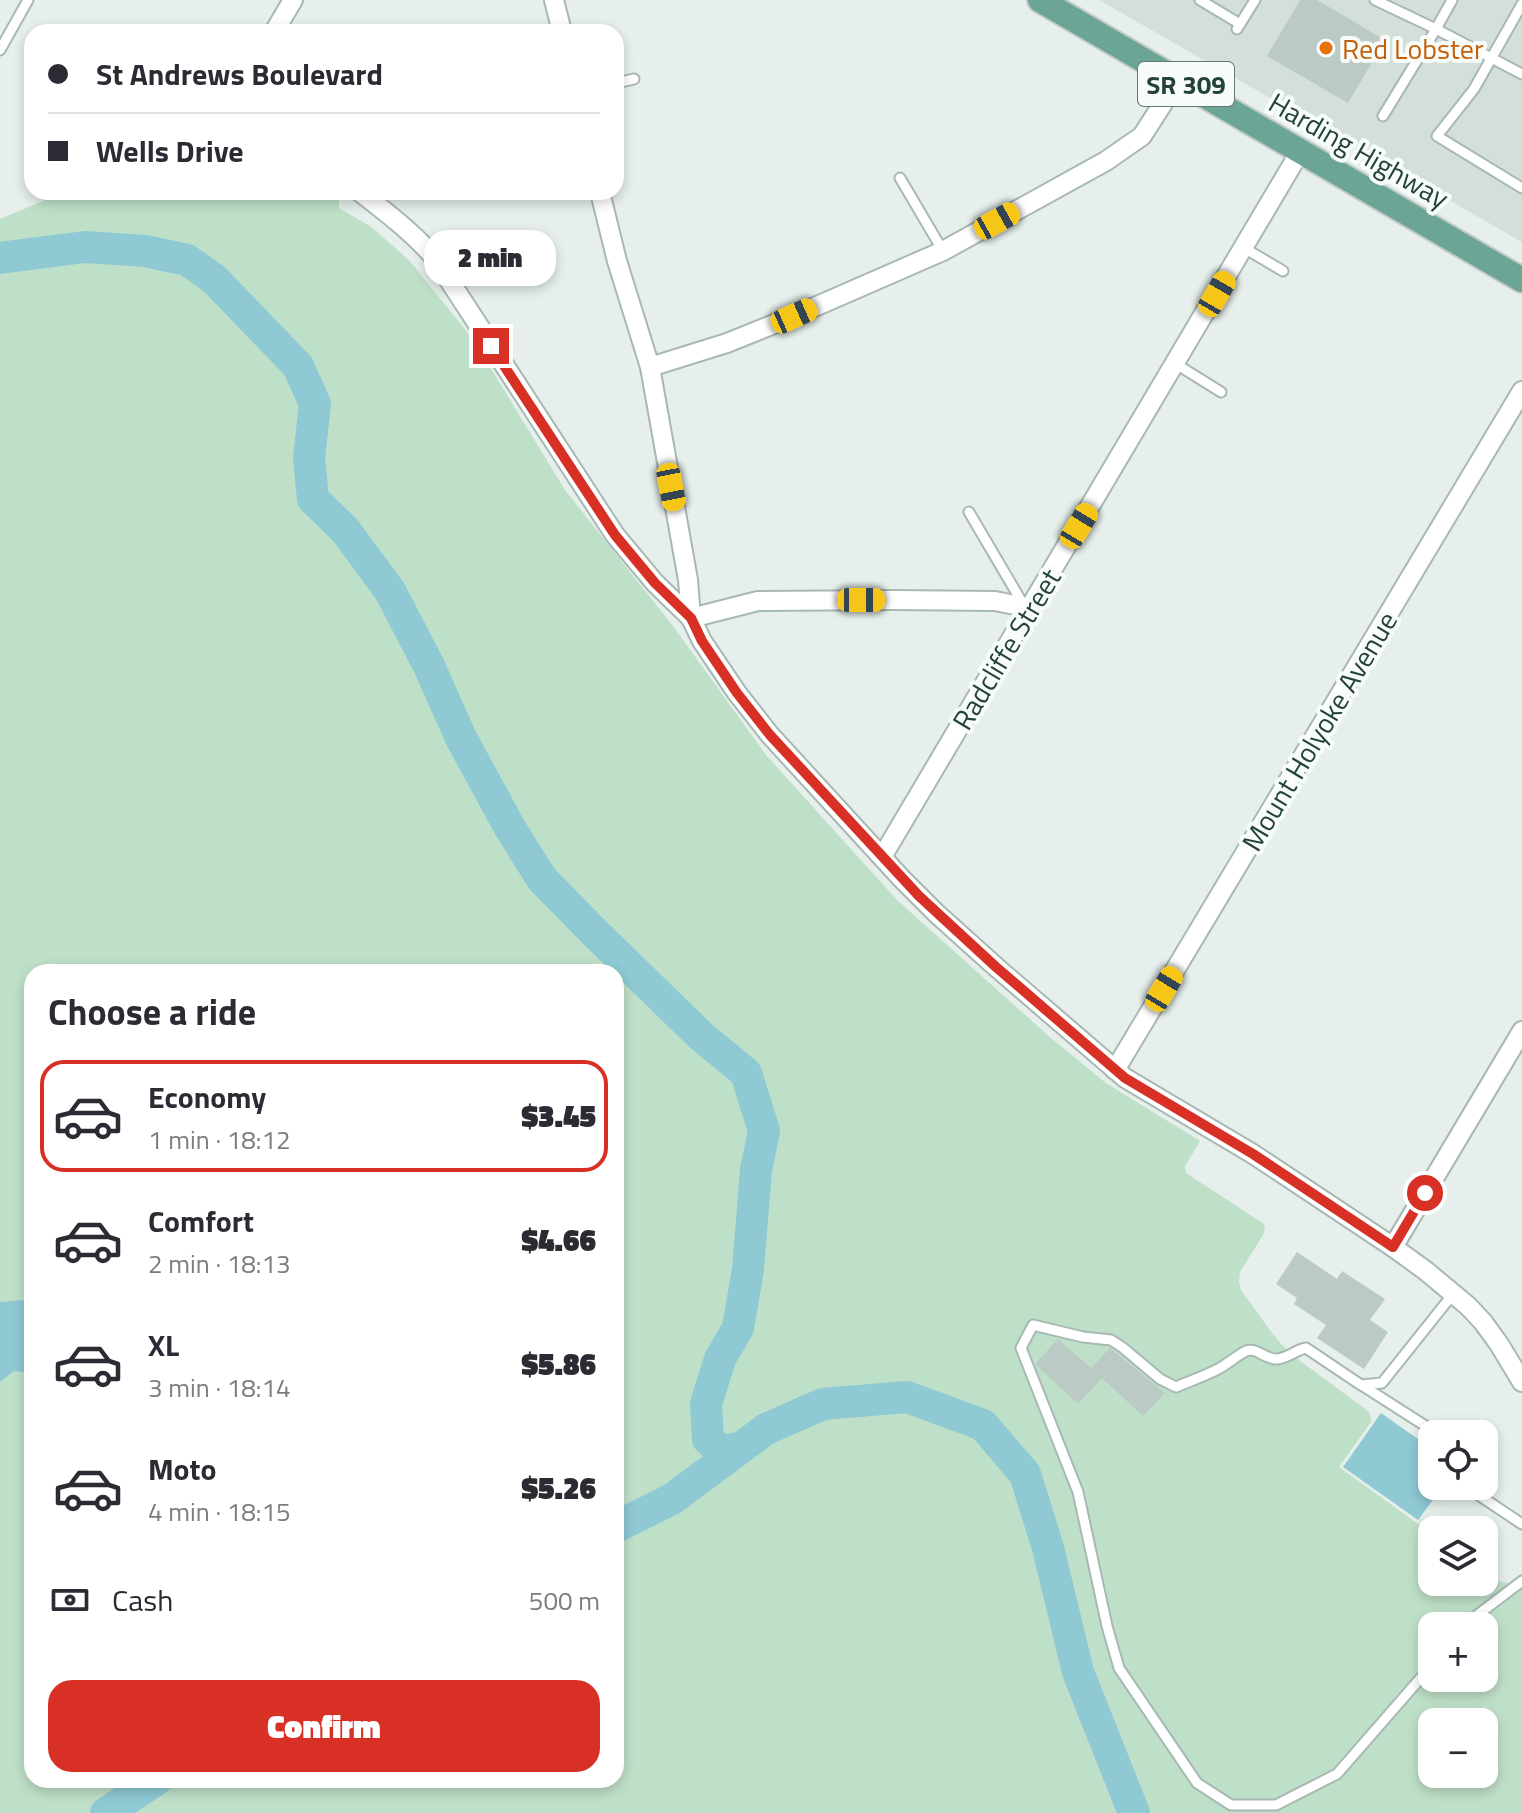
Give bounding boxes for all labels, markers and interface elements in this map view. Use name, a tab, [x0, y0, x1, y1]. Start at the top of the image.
place label: Red Lobster	[1342, 27, 1484, 70]
marker: Red Lobster	[1317, 39, 1335, 57]
text: St Andrews Boulevard	[96, 51, 383, 97]
road number: SR 309	[1138, 62, 1234, 106]
street label: Harding Highway	[1261, 81, 1457, 219]
text: Wells Drive	[96, 128, 244, 174]
car	[970, 199, 1024, 243]
callout: 2 min	[425, 230, 557, 286]
text: 2 min	[458, 238, 522, 277]
car	[1195, 267, 1239, 321]
car	[767, 295, 821, 337]
route end	[473, 328, 509, 364]
car	[655, 461, 687, 513]
car	[1056, 499, 1102, 553]
street label: Radcliffe Street	[941, 560, 1071, 738]
car	[837, 588, 885, 612]
street label: Mount Holyoke Avenue	[1230, 603, 1408, 859]
car	[1141, 962, 1187, 1016]
text: Choose a ride	[48, 984, 256, 1039]
text: Economy	[148, 1074, 266, 1120]
icon: car	[52, 1080, 124, 1152]
text: $3.45	[522, 1093, 596, 1139]
text: 1 min · 18:12	[148, 1120, 291, 1159]
route start	[1407, 1175, 1443, 1211]
text: Comfort	[148, 1198, 254, 1244]
icon: car	[52, 1204, 124, 1276]
text: $4.66	[522, 1217, 596, 1263]
text: 2 min · 18:13	[148, 1244, 291, 1283]
text: XL	[148, 1322, 179, 1368]
icon: car	[52, 1328, 124, 1400]
text: $5.86	[522, 1341, 596, 1387]
text: 3 min · 18:14	[148, 1368, 291, 1407]
map controls	[1418, 1420, 1498, 1788]
button: locate	[1418, 1420, 1498, 1500]
text: Moto	[148, 1446, 216, 1492]
icon: car	[52, 1452, 124, 1524]
text: $5.26	[522, 1465, 596, 1511]
text: 4 min · 18:15	[148, 1492, 291, 1531]
button: layers	[1418, 1516, 1498, 1596]
text: Cash	[112, 1577, 173, 1623]
icon: cash	[48, 1578, 92, 1622]
text: 500 m	[529, 1581, 600, 1620]
button: +	[1418, 1612, 1498, 1692]
button: Confirm	[48, 1680, 600, 1772]
button: −	[1418, 1708, 1498, 1788]

